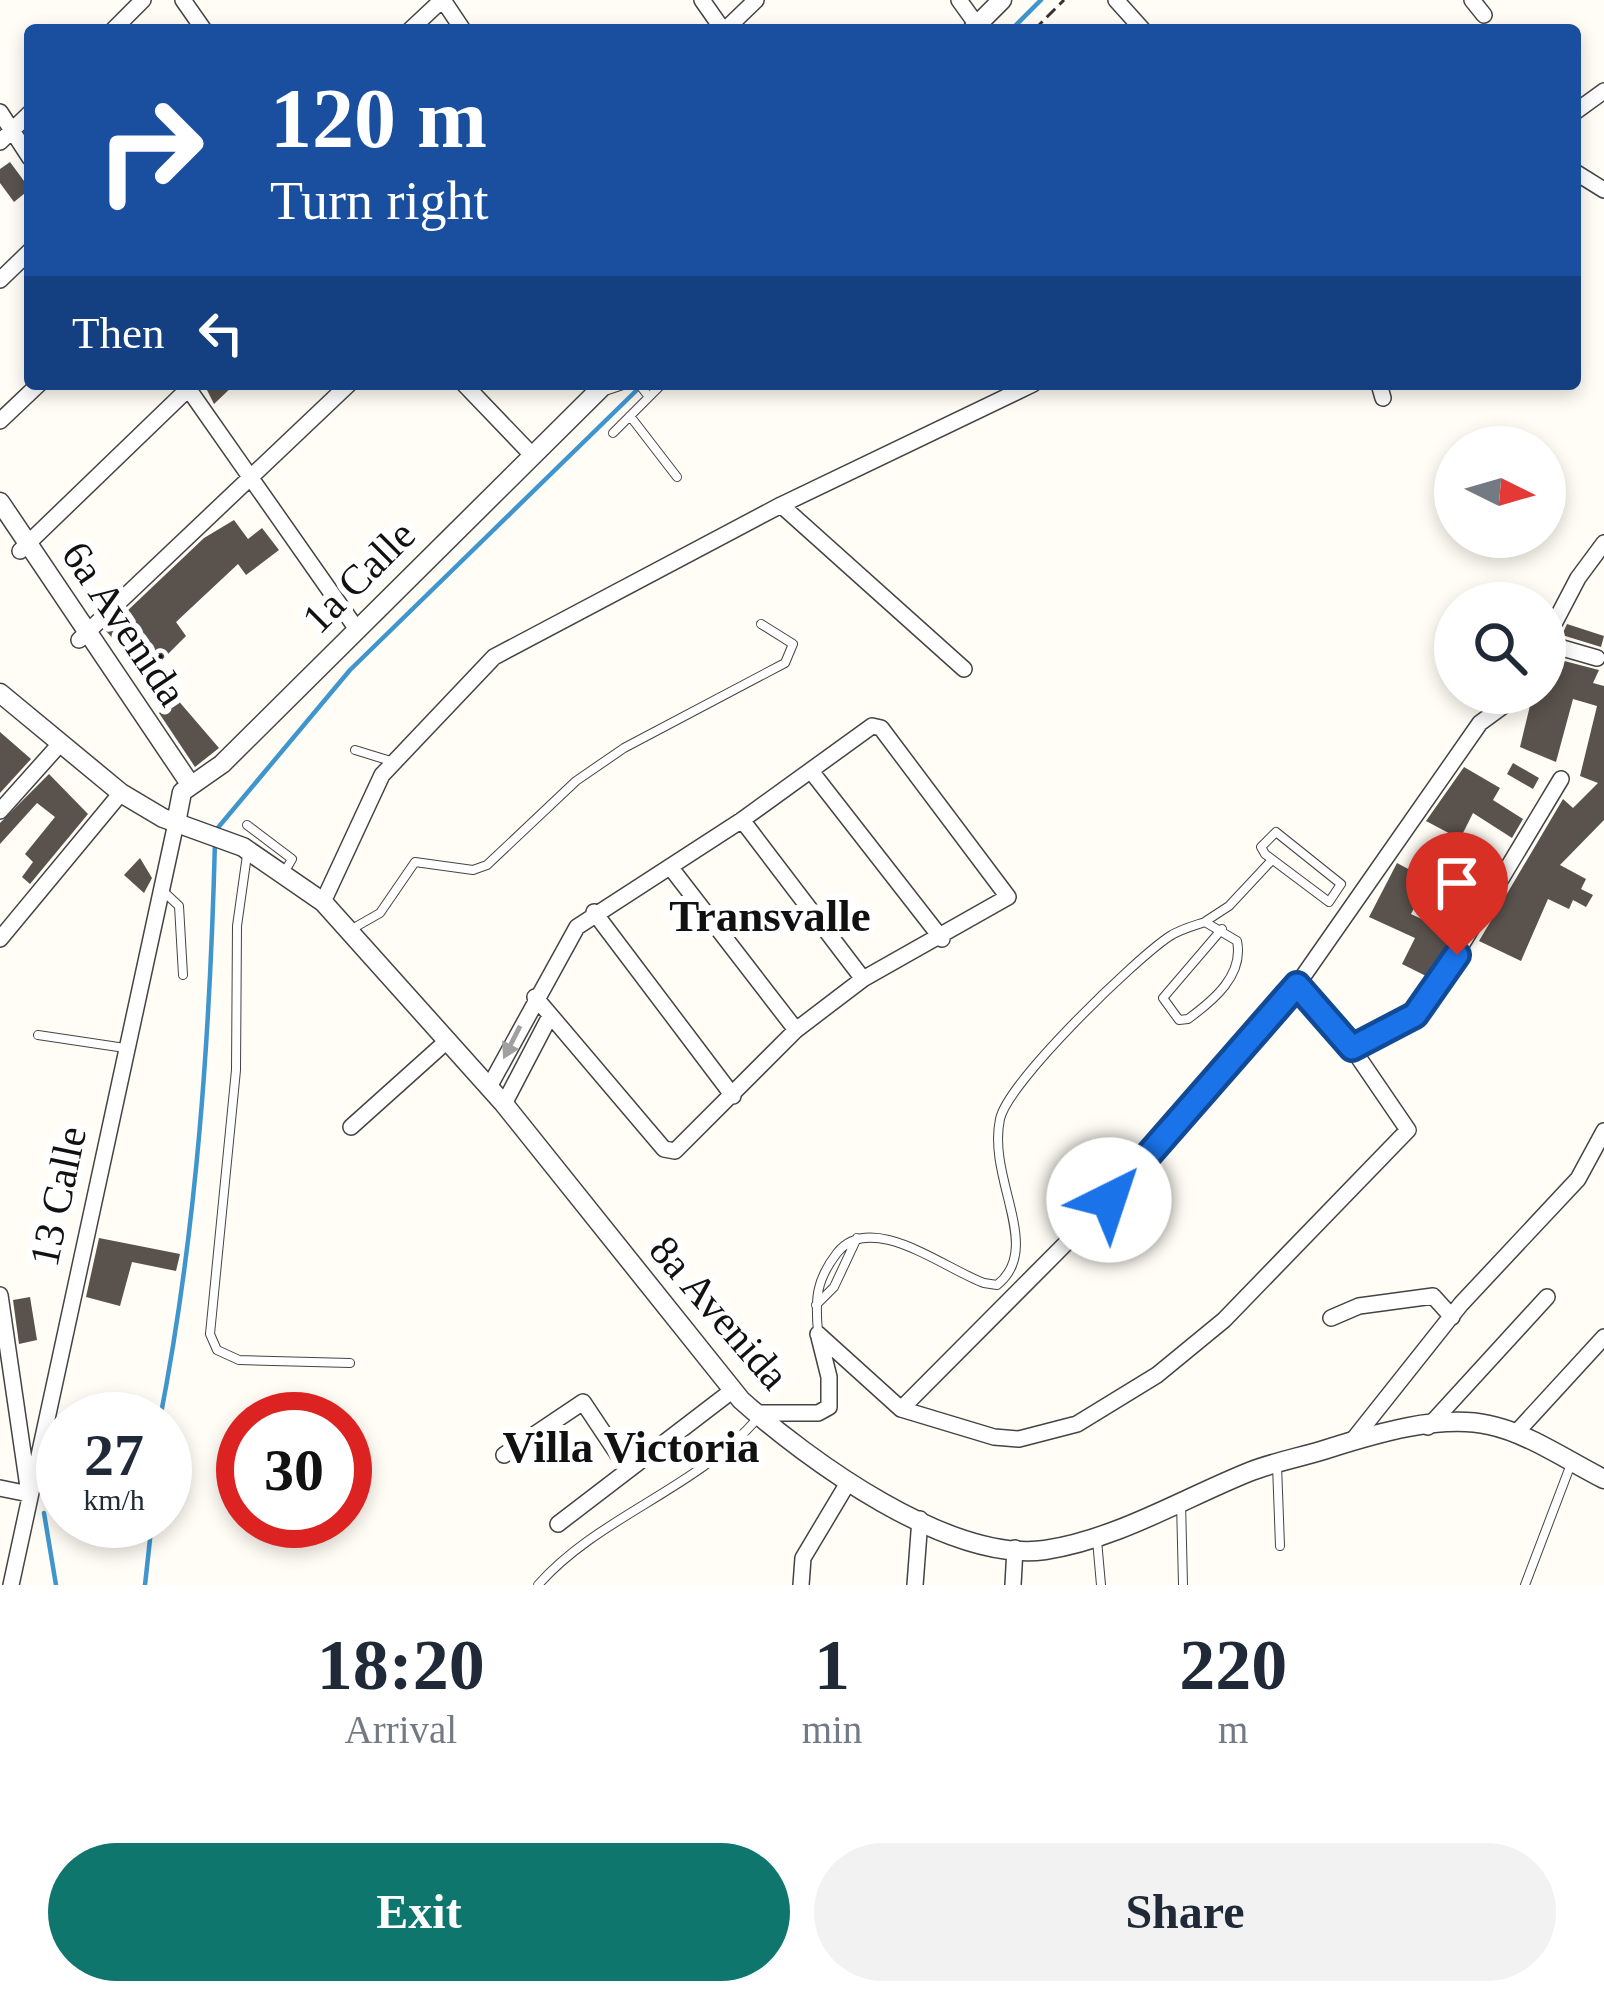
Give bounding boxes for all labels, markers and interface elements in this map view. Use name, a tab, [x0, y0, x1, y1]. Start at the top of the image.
icon: right	[72, 72, 228, 228]
text: 120 m	[270, 72, 487, 165]
text: Turn right	[270, 171, 489, 231]
icon: left	[188, 300, 254, 366]
text: Then	[72, 308, 164, 358]
north arrow	[1434, 426, 1566, 558]
map controls	[1434, 426, 1566, 714]
street label: 1a Calle	[293, 511, 424, 642]
street label: 6a Avenida	[53, 533, 196, 714]
button: search	[1434, 582, 1566, 714]
pin	[1406, 832, 1508, 955]
icon: arrive	[1424, 850, 1490, 916]
district label: Transvalle	[669, 891, 871, 941]
one-way arrow	[502, 1024, 522, 1059]
street label: 13 Calle	[21, 1122, 95, 1270]
position arrow	[1046, 1137, 1172, 1263]
street label: 8a Avenida	[641, 1227, 798, 1399]
speed limit sign: 30	[216, 1392, 372, 1548]
text: 27	[84, 1422, 144, 1488]
district label: Villa Victoria	[502, 1422, 760, 1472]
text: km/h	[83, 1483, 145, 1516]
text: 18:20	[317, 1625, 485, 1705]
text: 1	[814, 1625, 850, 1705]
text: 220	[1179, 1625, 1287, 1705]
text: Arrival	[345, 1708, 457, 1751]
text: min	[802, 1708, 862, 1751]
text: m	[1218, 1708, 1248, 1751]
button: Exit	[48, 1843, 790, 1981]
button: Share	[814, 1843, 1556, 1981]

